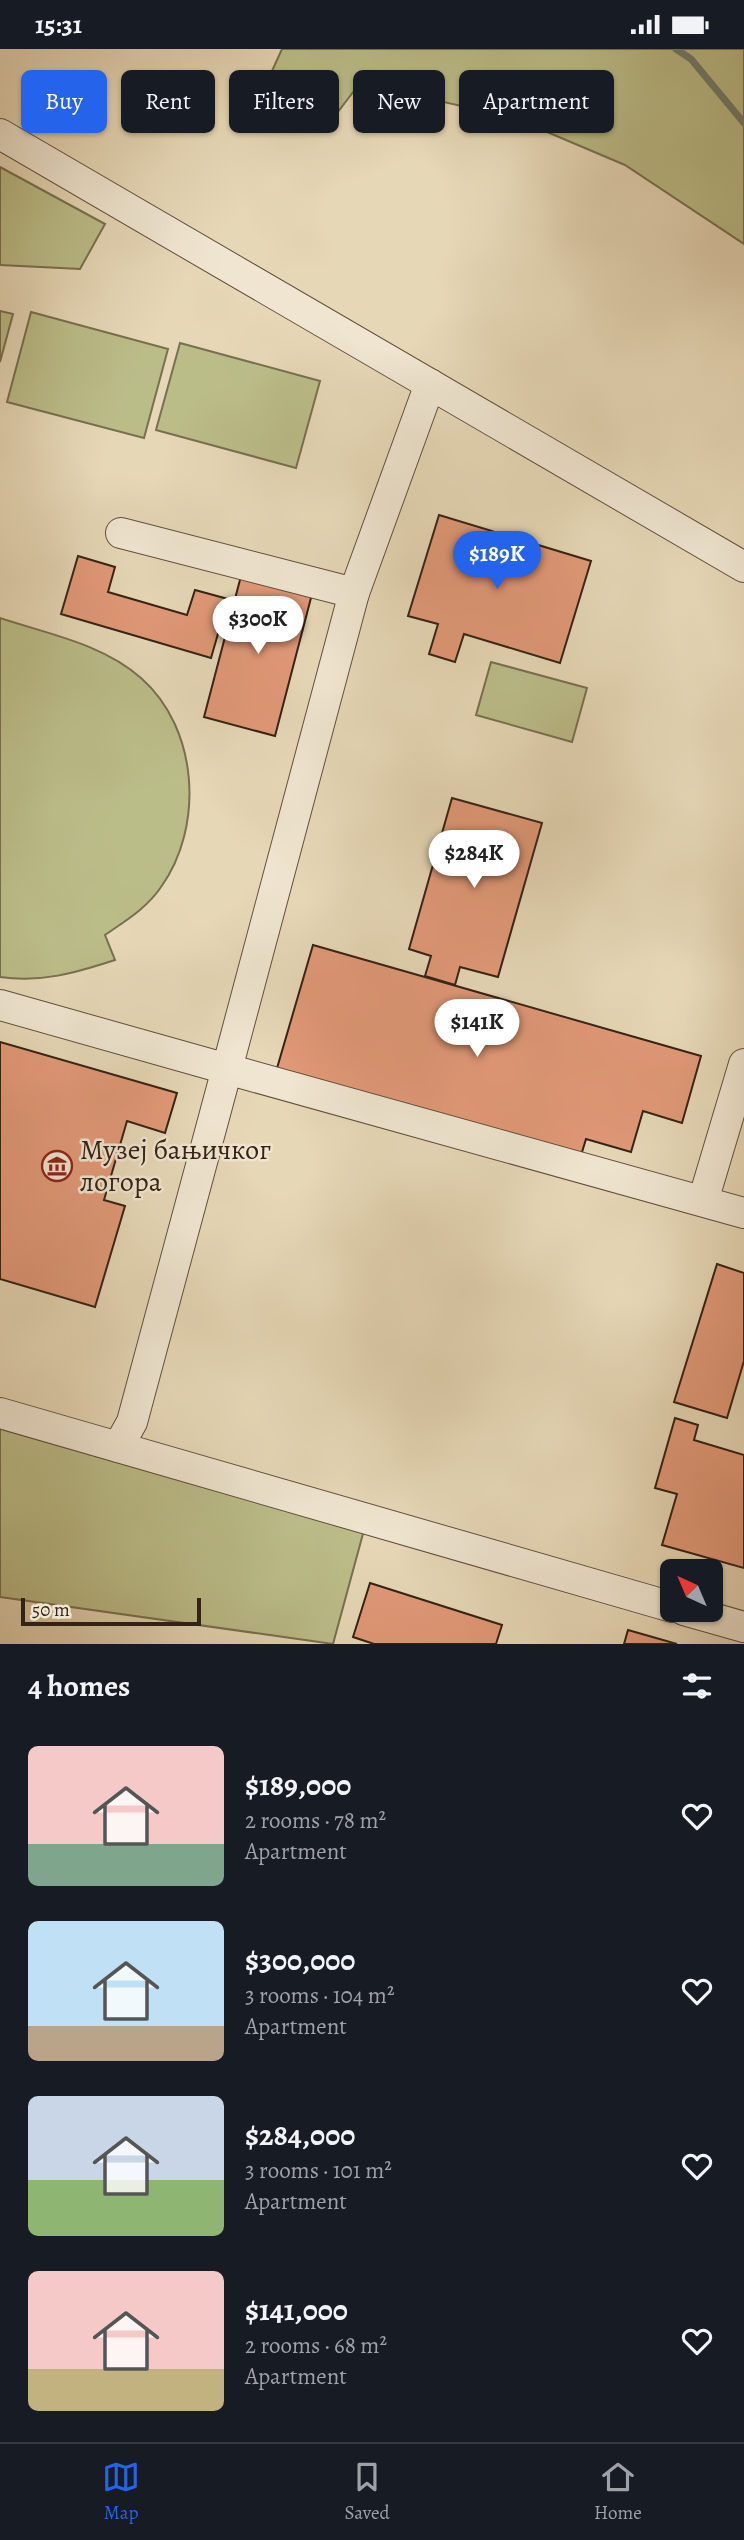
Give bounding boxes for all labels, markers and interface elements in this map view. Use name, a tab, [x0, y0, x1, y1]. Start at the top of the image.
text: 15:31	[35, 7, 82, 42]
chip: Buy	[21, 70, 107, 133]
chip: Rent	[121, 70, 215, 133]
chip: Filters	[229, 70, 339, 133]
chip: New	[353, 70, 445, 133]
chip: Apartment	[459, 70, 614, 133]
pin: $189K	[448, 531, 546, 591]
text: $189K	[469, 538, 525, 569]
pin: $300K	[209, 597, 307, 656]
text: $300K	[229, 603, 287, 634]
pin: $284K	[425, 831, 523, 890]
text: $284K	[445, 837, 503, 868]
pin: $141K	[428, 999, 526, 1059]
text: $141K	[450, 1006, 504, 1037]
place label: Музеј бањичког логора	[80, 1131, 271, 1201]
museum icon: Музеј бањичког логора	[40, 1149, 74, 1183]
north arrow	[660, 1559, 723, 1622]
map controls	[660, 1559, 723, 1622]
scale bar	[21, 1595, 201, 1627]
text: 50 m	[32, 1597, 70, 1623]
text: 4 homes	[28, 1666, 130, 1706]
icon: filters	[678, 1667, 716, 1705]
text: $189,000	[245, 1765, 351, 1805]
icon: home	[84, 1774, 168, 1858]
icon: heart	[678, 1797, 716, 1835]
text: 2 rooms · 78 m²	[245, 1805, 386, 1836]
text: Apartment	[245, 1836, 347, 1867]
text: $300,000	[245, 1940, 355, 1980]
icon: home	[84, 1949, 168, 2033]
icon: heart	[678, 1972, 716, 2010]
text: 3 rooms · 104 m²	[245, 1980, 394, 2011]
text: Apartment	[245, 2011, 347, 2042]
text: $284,000	[245, 2115, 355, 2155]
icon: home	[84, 2124, 168, 2208]
icon: heart	[678, 2147, 716, 2185]
text: 3 rooms · 101 m²	[245, 2155, 392, 2186]
text: Apartment	[245, 2186, 347, 2217]
text: $141,000	[245, 2290, 348, 2330]
icon: home	[84, 2299, 168, 2383]
icon: heart	[678, 2322, 716, 2360]
text: 2 rooms · 68 m²	[245, 2330, 387, 2361]
text: Apartment	[245, 2361, 347, 2392]
tab: Map	[102, 2458, 140, 2526]
tab: Saved	[345, 2458, 390, 2526]
tab: Home	[594, 2458, 642, 2526]

